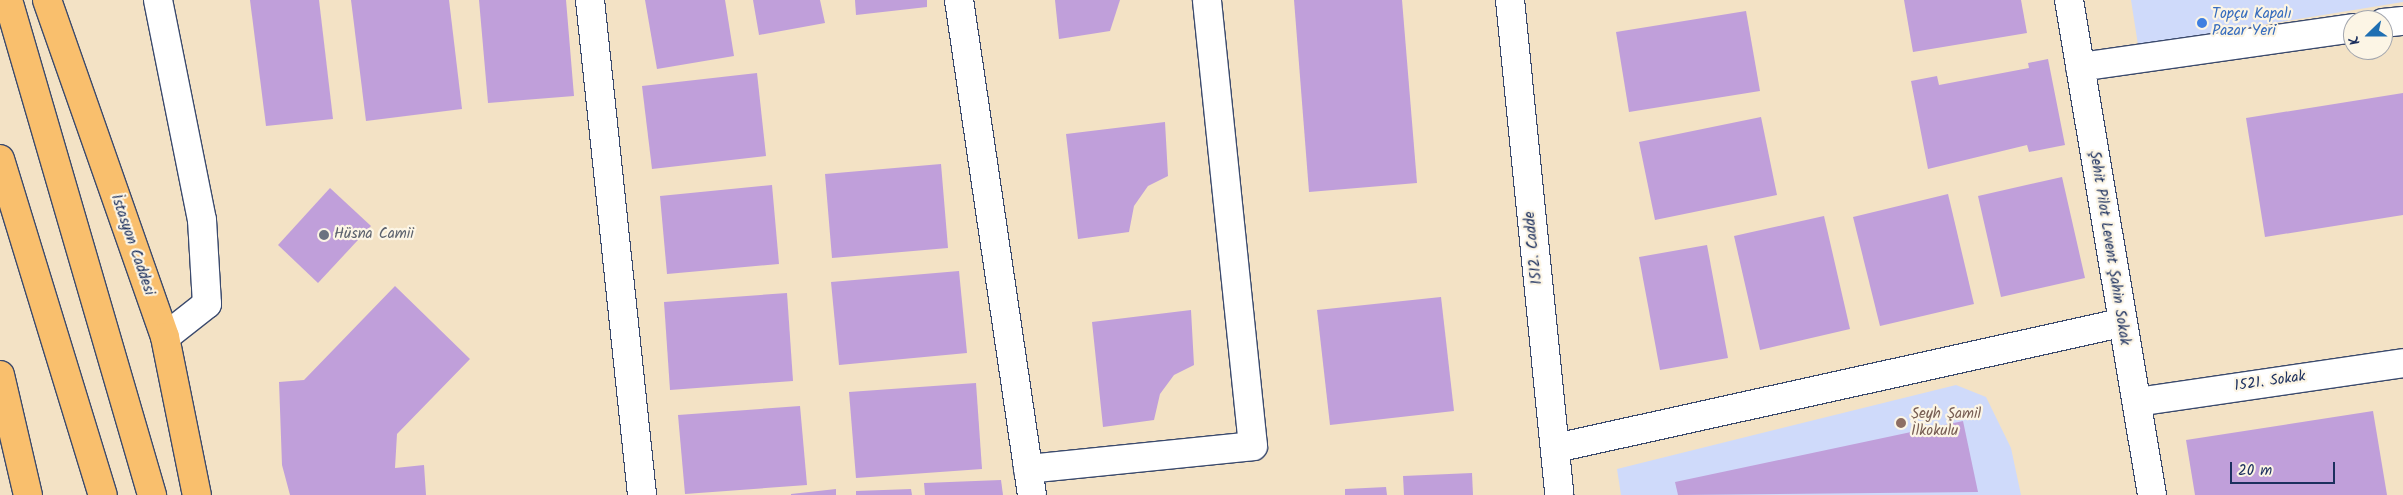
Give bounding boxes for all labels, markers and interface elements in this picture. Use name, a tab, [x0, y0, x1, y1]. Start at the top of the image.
place label: Topçu Kapalı Pazar Yeri	[2212, 5, 2292, 40]
north arrow	[2343, 10, 2393, 60]
marker: Topçu Kapalı Pazar Yeri	[2196, 17, 2208, 29]
text: K	[2343, 32, 2367, 48]
street label: Şehit Pilot Levent Şahin Sokak	[2085, 149, 2133, 347]
street label: İstasyon Caddesi	[106, 192, 158, 298]
street label: 1512. Cadde	[1521, 211, 1547, 285]
place label: Hüsna Camii	[334, 226, 414, 244]
marker: Hüsna Camii	[318, 229, 330, 241]
street label: 1521. Sokak	[2233, 368, 2307, 396]
place label: Şeyh Şamil İlkokulu	[1911, 405, 1981, 440]
marker: Şeyh Şamil İlkokulu	[1895, 417, 1907, 429]
scale bar	[2233, 452, 2338, 484]
text: 20 m	[2238, 459, 2272, 483]

